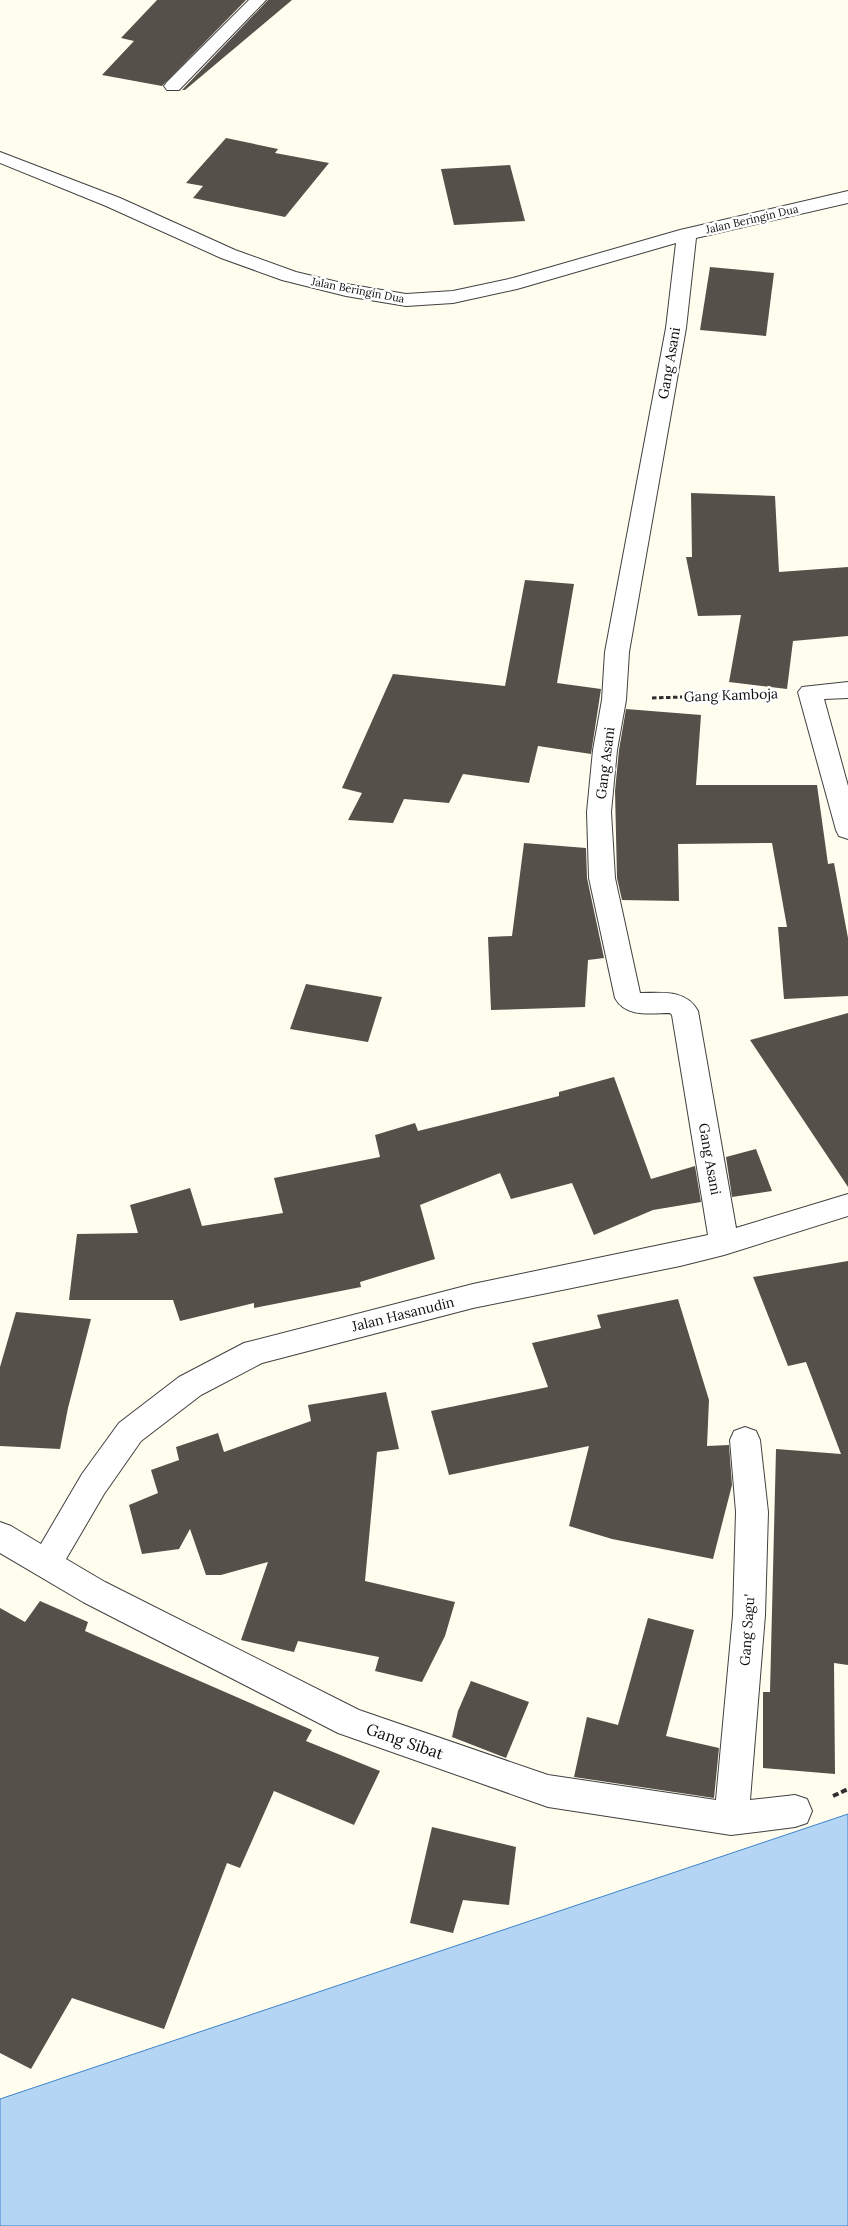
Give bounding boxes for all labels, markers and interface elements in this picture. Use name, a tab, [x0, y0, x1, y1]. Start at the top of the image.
street label: Jalan Beringin Dua	[703, 201, 800, 237]
street label: Jalan Beringin Dua	[309, 274, 406, 306]
street label: Gang Asani	[654, 326, 684, 400]
street label: Gang Kamboja	[684, 684, 778, 706]
street label: Gang Asani	[592, 726, 618, 800]
street label: Gang Asani	[695, 1122, 725, 1196]
street label: Jalan Hasanudin	[349, 1292, 457, 1336]
street label: Gang Sagu'	[736, 1593, 758, 1667]
street label: Gang Sibat	[364, 1718, 447, 1764]

